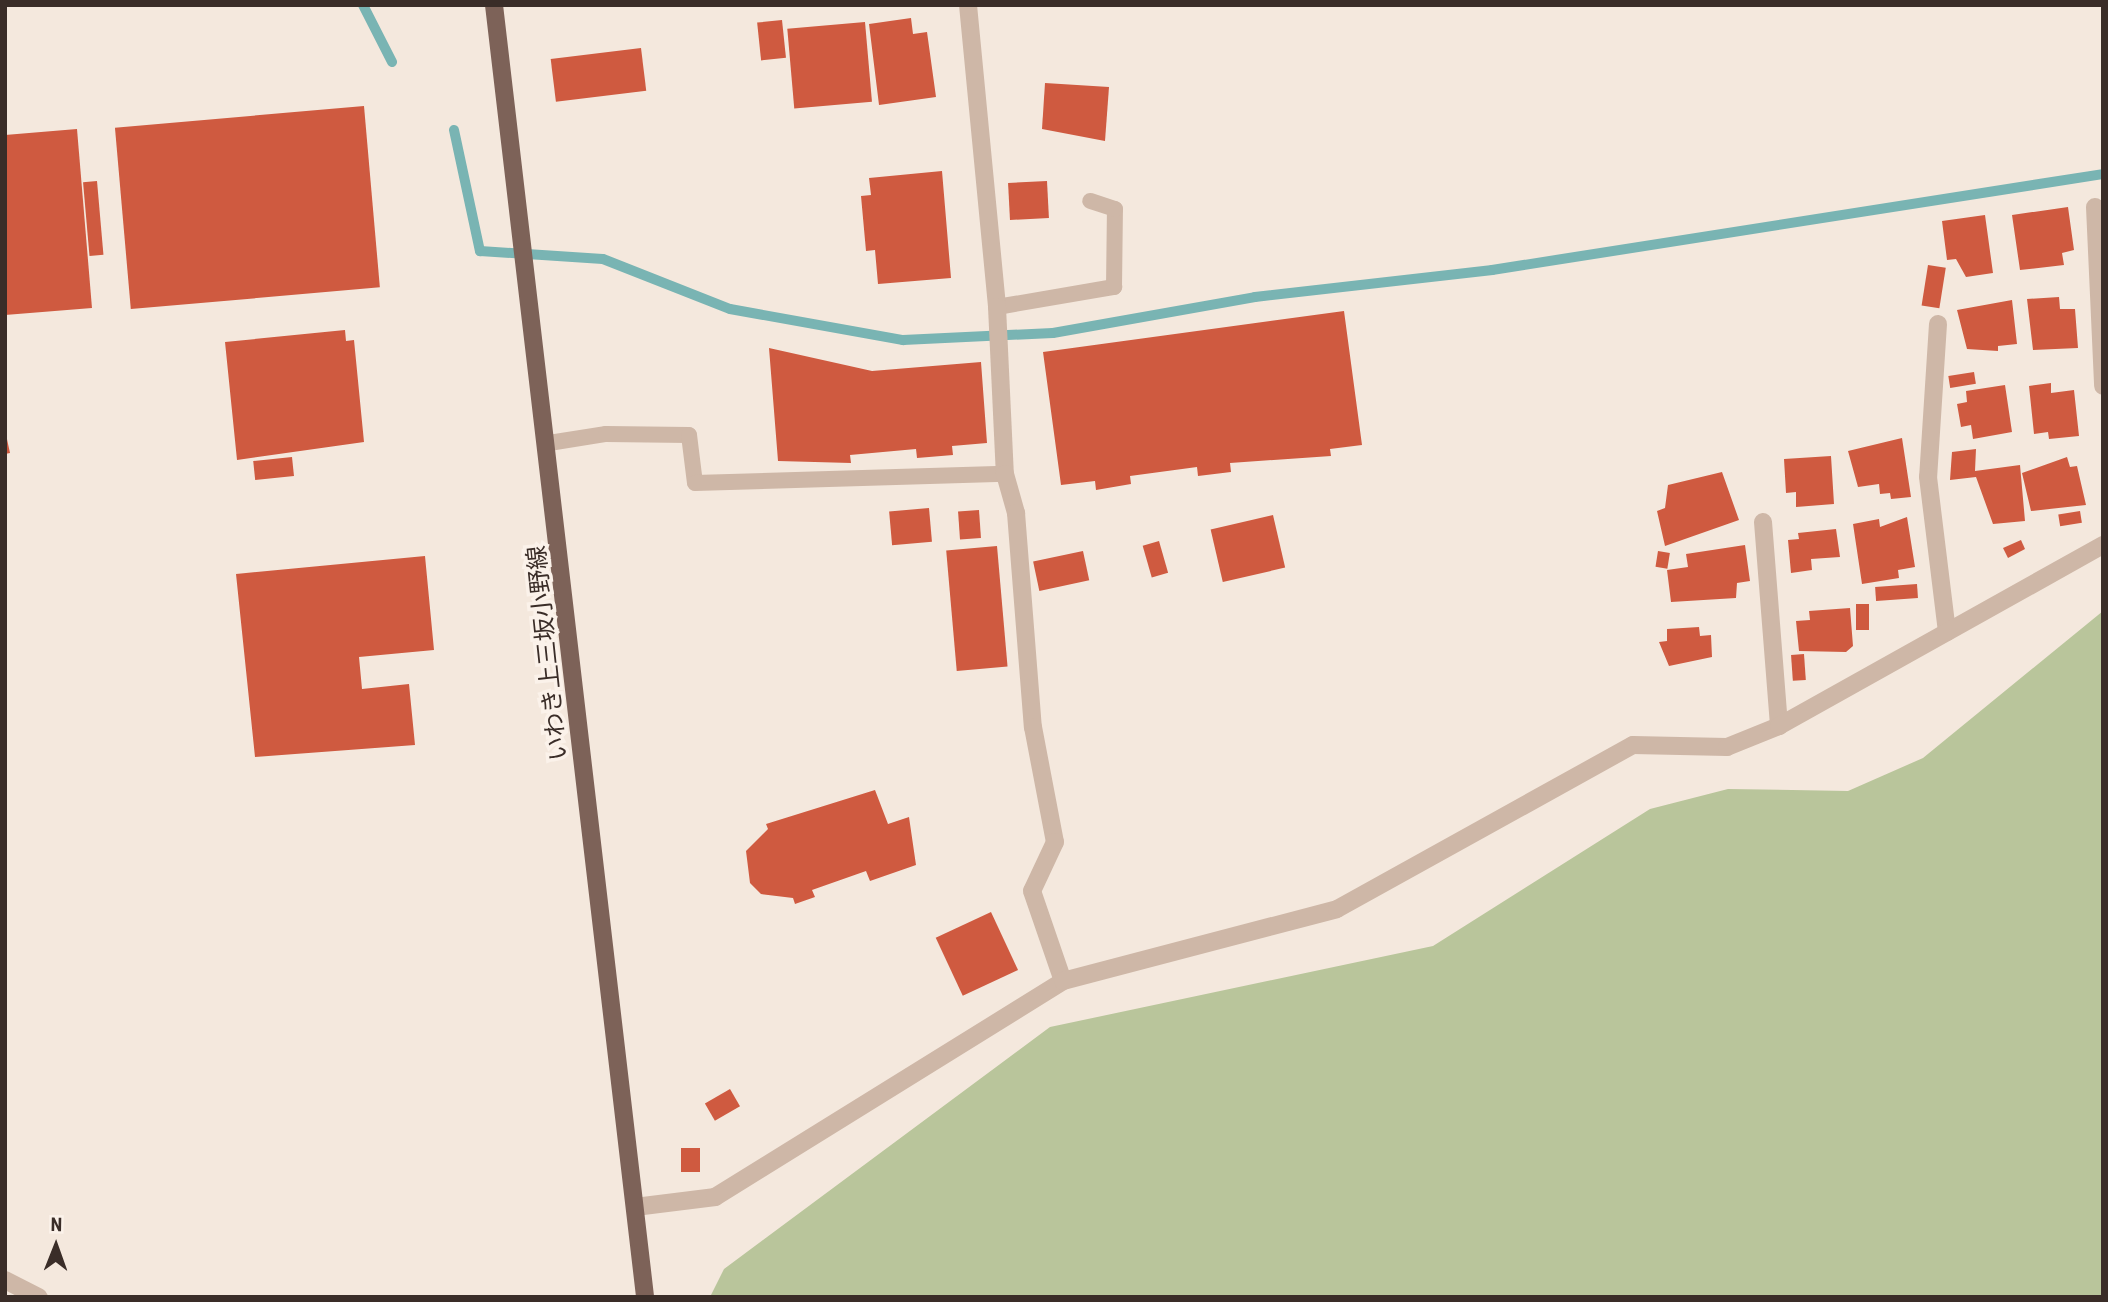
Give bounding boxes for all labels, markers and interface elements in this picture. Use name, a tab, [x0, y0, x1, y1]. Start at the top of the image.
street label: いわき上三坂小野線	[522, 544, 574, 762]
north arrow	[21, 1211, 91, 1281]
text: N	[50, 1213, 62, 1236]

